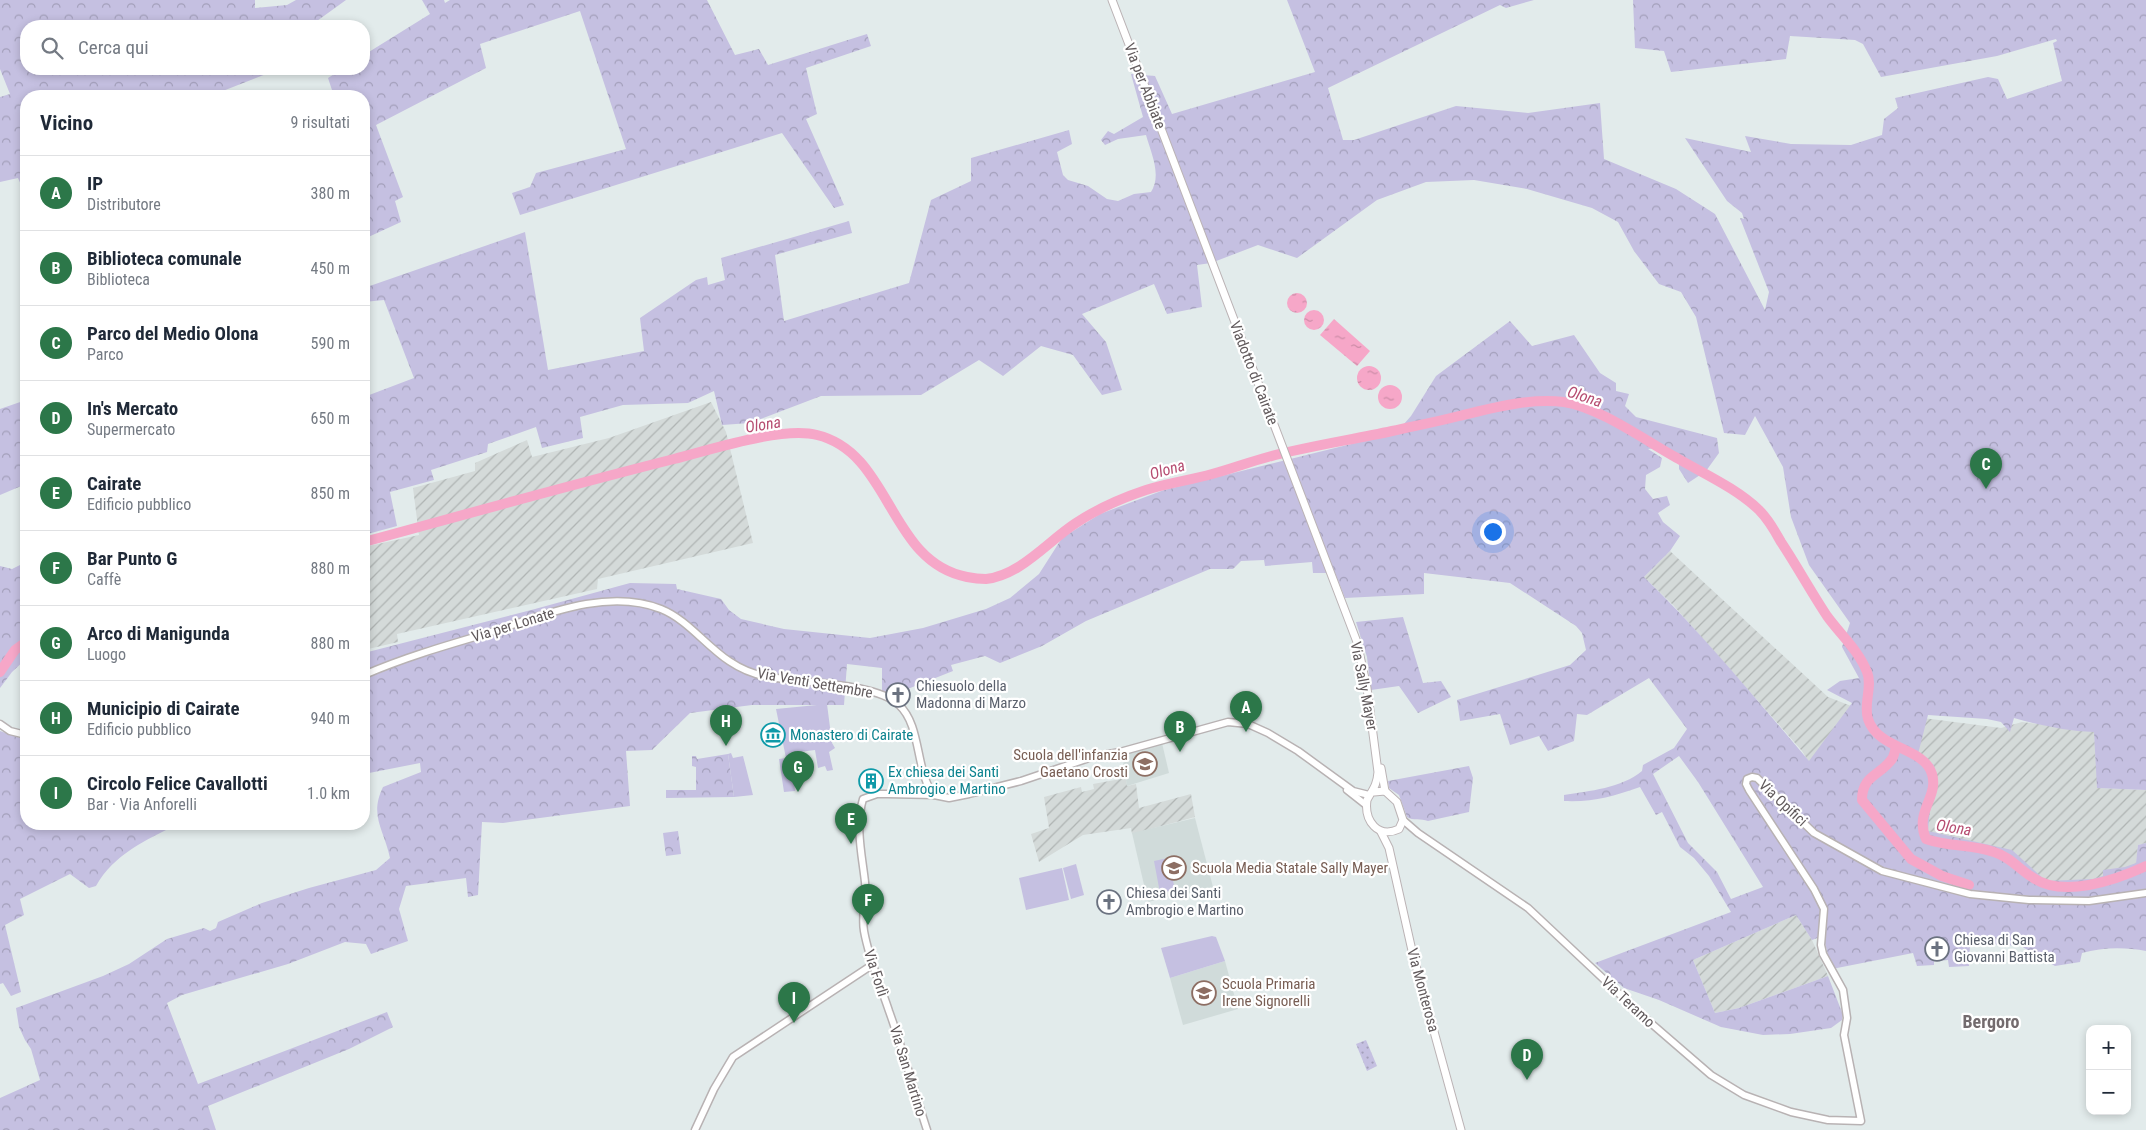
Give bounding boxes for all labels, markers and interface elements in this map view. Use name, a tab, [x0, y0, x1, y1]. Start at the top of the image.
search box	[20, 20, 370, 75]
icon: search	[38, 34, 66, 62]
text: Cerca qui	[78, 36, 149, 59]
street label: Via per Abbiate	[1120, 41, 1170, 131]
text: Vicino	[40, 111, 93, 135]
text: 9 risultati	[290, 113, 350, 132]
text: IP	[87, 172, 103, 195]
text: A	[51, 184, 61, 203]
text: 380 m	[311, 184, 350, 203]
text: Distributore	[87, 195, 161, 214]
text: Biblioteca comunale	[87, 247, 242, 270]
text: B	[52, 259, 60, 278]
text: 450 m	[311, 259, 350, 278]
text: Biblioteca	[87, 270, 150, 289]
street label: Viadotto di Cairate	[1226, 318, 1282, 428]
text: Parco del Medio Olona	[87, 322, 259, 345]
text: C	[51, 334, 61, 353]
text: 590 m	[311, 334, 350, 353]
text: Parco	[87, 345, 124, 364]
water label: Olona	[1565, 382, 1605, 411]
text: In's Mercato	[87, 397, 178, 420]
text: D	[51, 409, 61, 428]
text: 650 m	[311, 409, 350, 428]
water label: Olona	[744, 412, 782, 437]
text: Supermercato	[87, 420, 175, 439]
pin: C	[1970, 448, 2002, 489]
water label: Olona	[1147, 455, 1187, 484]
text: Cairate	[87, 472, 141, 495]
text: E	[52, 484, 60, 503]
text: 850 m	[311, 484, 350, 503]
text: Edificio pubblico	[87, 495, 191, 514]
your location	[1480, 519, 1506, 545]
text: Bar Punto G	[87, 547, 177, 570]
text: F	[52, 559, 60, 578]
text: 880 m	[311, 559, 350, 578]
text: Caffè	[87, 570, 121, 589]
street label: Via per Lonate	[469, 604, 557, 646]
text: Arco di Manigunda	[87, 622, 230, 645]
text: G	[51, 634, 61, 653]
text: 880 m	[311, 634, 350, 653]
street label: Via Sally Mayer	[1347, 640, 1382, 732]
text: Luogo	[87, 645, 126, 664]
street label: Via Venti Settembre	[756, 664, 874, 702]
place label: Chiesuolo della Madonna di Marzo	[916, 677, 1026, 712]
church icon: Chiesuolo della Madonna di Marzo	[885, 682, 911, 708]
pin: A	[1230, 691, 1262, 732]
text: Municipio di Cairate	[87, 697, 239, 720]
pin: H	[710, 705, 742, 746]
text: H	[51, 709, 61, 728]
text: 940 m	[311, 709, 350, 728]
pin: B	[1164, 711, 1196, 752]
text: Edificio pubblico	[87, 720, 191, 739]
museum icon: Monastero di Cairate	[760, 722, 786, 748]
place label: Monastero di Cairate	[790, 726, 913, 744]
place label: Scuola dell'infanzia Gaetano Crosti	[1013, 746, 1128, 781]
pin: G	[782, 751, 814, 792]
school or university icon: Scuola dell'infanzia Gaetano Crosti	[1132, 751, 1158, 777]
place label: Ex chiesa dei Santi Ambrogio e Martino	[888, 763, 1006, 798]
building icon: Ex chiesa dei Santi Ambrogio e Martino	[858, 768, 884, 794]
text: Circolo Felice Cavallotti	[87, 772, 268, 795]
street label: Via Opifici	[1755, 776, 1811, 830]
text: I	[54, 784, 58, 803]
text: 1.0 km	[307, 784, 350, 803]
text: Bar · Via Anforelli	[87, 795, 197, 814]
pin: E	[835, 803, 867, 844]
water label: Olona	[1935, 815, 1973, 840]
school or university icon: Scuola Media Statale Sally Mayer	[1161, 855, 1187, 881]
place label: Scuola Media Statale Sally Mayer	[1192, 859, 1388, 877]
pin: F	[852, 884, 884, 925]
place label: Chiesa dei Santi Ambrogio e Martino	[1126, 884, 1244, 919]
church icon: Chiesa dei Santi Ambrogio e Martino	[1096, 889, 1122, 915]
place label: Chiesa di San Giovanni Battista	[1954, 931, 2055, 966]
church icon: Chiesa di San Giovanni Battista	[1924, 936, 1950, 962]
street label: Via Monterosa	[1403, 946, 1443, 1034]
street label: Via Forlì	[860, 947, 892, 999]
street label: Via Teramo	[1598, 973, 1658, 1031]
place label: Scuola Primaria Irene Signorelli	[1222, 975, 1316, 1010]
school or university icon: Scuola Primaria Irene Signorelli	[1191, 980, 1217, 1006]
pin: I	[778, 982, 810, 1023]
district label: Bergoro	[1962, 1011, 2020, 1032]
street label: Via San Martino	[886, 1023, 930, 1119]
map controls	[2086, 1025, 2131, 1115]
button: +	[2086, 1025, 2131, 1070]
pin: D	[1511, 1039, 1543, 1080]
button: −	[2086, 1070, 2131, 1115]

